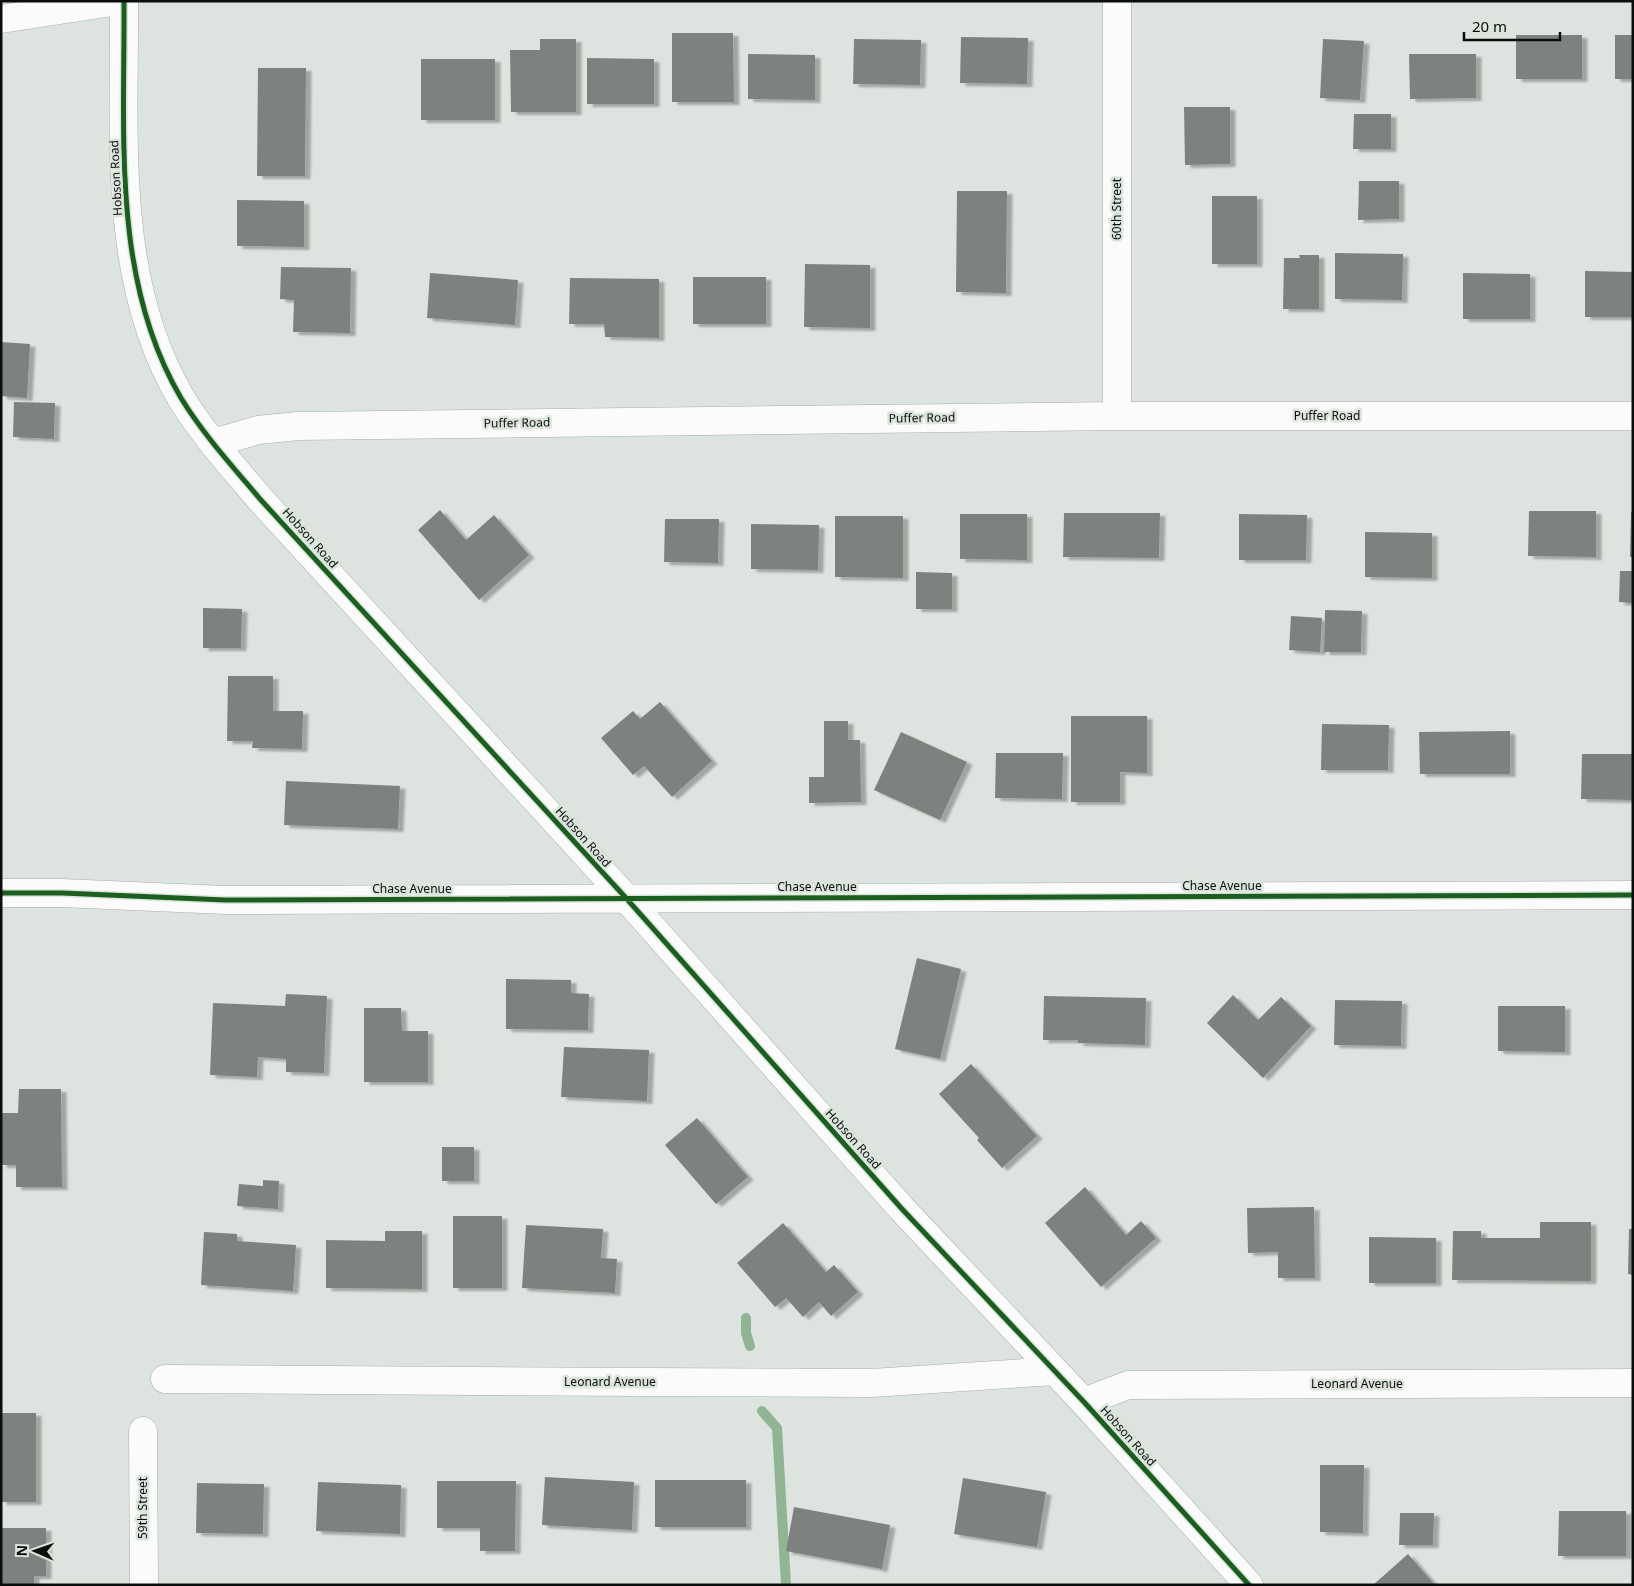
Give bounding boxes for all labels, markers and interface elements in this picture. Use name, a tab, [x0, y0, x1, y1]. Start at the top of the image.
scale bar	[1464, 10, 1560, 42]
text: 20 m	[1472, 16, 1507, 36]
street label: Hobson Road	[105, 140, 126, 216]
street label: 60th Street	[1108, 177, 1125, 240]
street label: Puffer Road	[1294, 407, 1360, 424]
street label: Puffer Road	[889, 408, 955, 427]
street label: Puffer Road	[484, 413, 550, 432]
street label: Hobson Road	[279, 504, 342, 572]
street label: Hobson Road	[552, 803, 615, 871]
street label: Chase Avenue	[1182, 877, 1262, 894]
street label: Chase Avenue	[777, 878, 857, 895]
street label: Chase Avenue	[372, 880, 452, 897]
street label: Hobson Road	[822, 1105, 885, 1173]
street label: Leonard Avenue	[564, 1373, 656, 1390]
street label: Leonard Avenue	[1311, 1375, 1403, 1392]
street label: Hobson Road	[1097, 1402, 1160, 1470]
street label: 59th Street	[134, 1476, 151, 1539]
north arrow	[10, 1526, 60, 1576]
text: N	[12, 1545, 31, 1557]

